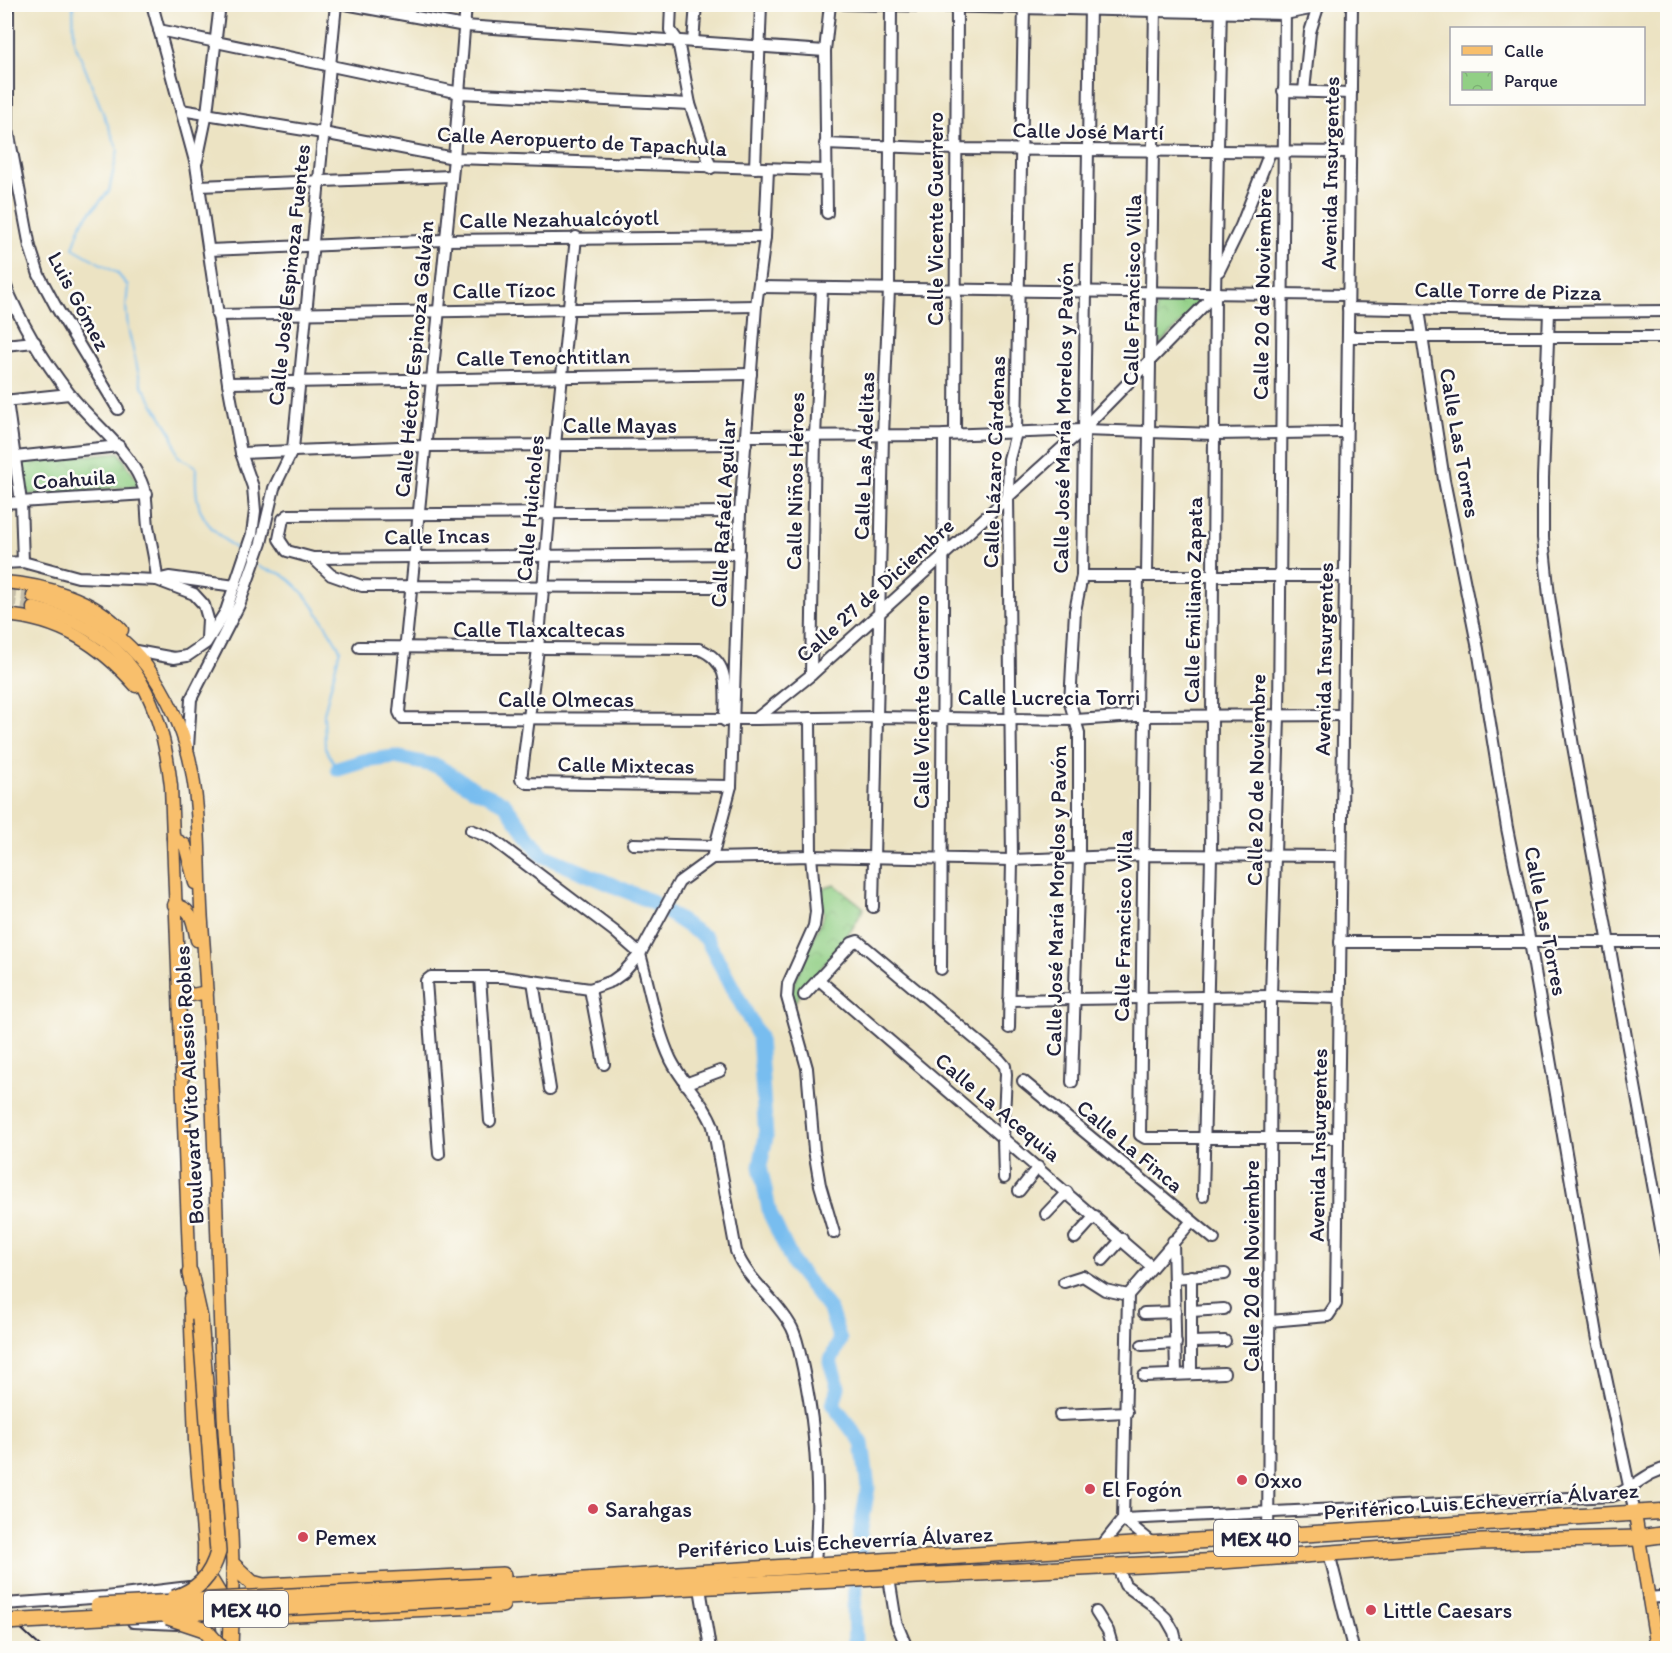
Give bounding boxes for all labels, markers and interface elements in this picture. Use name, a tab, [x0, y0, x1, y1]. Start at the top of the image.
legend	[1450, 27, 1645, 105]
text: Calle	[1504, 40, 1544, 62]
text: Parque	[1504, 70, 1558, 92]
street label: Avenida Insurgentes	[1315, 76, 1345, 270]
street label: Calle Vicente Guerrero	[922, 112, 949, 326]
street label: Calle José Martí	[1012, 116, 1164, 146]
street label: Calle Aeropuerto de Tapachula	[436, 120, 728, 162]
street label: Calle José Espinoza Fuentes	[262, 143, 316, 407]
street label: Calle 20 de Noviembre	[1247, 188, 1277, 400]
street label: Calle Francisco Villa	[1117, 193, 1147, 386]
street label: Calle Nezahualcóyotl	[459, 204, 659, 234]
street label: Calle Héctor Espinoza Galván	[388, 219, 440, 499]
street label: Luis Gómez	[42, 247, 116, 355]
street label: Calle José María Morelos y Pavón	[1047, 262, 1079, 574]
street label: Calle Tízoc	[452, 276, 556, 304]
street label: Calle Torre de Pizza	[1414, 276, 1602, 306]
street label: Calle Tenochtitlan	[456, 342, 631, 372]
street label: Calle Lázaro Cárdenas	[977, 355, 1011, 569]
street label: Calle Las Torres	[1434, 366, 1486, 520]
street label: Calle Las Adelitas	[848, 371, 880, 541]
street label: Calle Niños Héroes	[780, 392, 810, 570]
street label: Calle Mayas	[563, 412, 677, 439]
street label: Calle Rafaél Aguilar	[705, 418, 741, 608]
street label: Calle Huicholes	[510, 434, 550, 582]
street label: Coahuila	[32, 463, 117, 495]
street label: Calle Emiliano Zapata	[1178, 496, 1208, 703]
street label: Calle 27 de Diciembre	[790, 512, 960, 668]
street label: Calle Incas	[384, 522, 490, 550]
street label: Avenida Insurgentes	[1309, 562, 1339, 756]
street label: Calle Vicente Guerrero	[908, 595, 935, 809]
street label: Calle Tlaxcaltecas	[453, 616, 625, 643]
street label: Calle 20 de Noviembre	[1241, 674, 1271, 886]
street label: Calle Lucrecia Torri	[958, 684, 1140, 711]
street label: Calle Olmecas	[498, 686, 634, 713]
street label: Calle José María Morelos y Pavón	[1040, 745, 1072, 1057]
street label: Calle Mixtecas	[557, 750, 695, 780]
street label: Calle Francisco Villa	[1108, 829, 1138, 1022]
street label: Calle Las Torres	[1518, 844, 1574, 998]
street label: Boulevard Vito Alessio Robles	[168, 945, 210, 1225]
street label: Calle La Acequia	[930, 1046, 1067, 1168]
street label: Avenida Insurgentes	[1303, 1048, 1333, 1242]
street label: Calle La Finca	[1071, 1094, 1189, 1199]
street label: Calle 20 de Noviembre	[1238, 1160, 1265, 1372]
place label: Oxxo	[1254, 1467, 1302, 1494]
marker: Oxxo	[1235, 1473, 1249, 1487]
place label: El Fogón	[1102, 1476, 1183, 1503]
street label: Periférico Luis Echeverría Álvarez	[1322, 1477, 1640, 1525]
marker: El Fogón	[1083, 1482, 1097, 1496]
place label: Sarahgas	[605, 1496, 692, 1523]
marker: Sarahgas	[586, 1502, 600, 1516]
street label: Periférico Luis Echeverría Álvarez	[677, 1520, 993, 1564]
road number: MEX 40	[1214, 1520, 1298, 1556]
place label: Pemex	[315, 1524, 377, 1551]
marker: Pemex	[296, 1530, 310, 1544]
road number: MEX 40	[204, 1591, 288, 1627]
place label: Little Caesars	[1383, 1597, 1512, 1624]
marker: Little Caesars	[1364, 1603, 1378, 1617]

